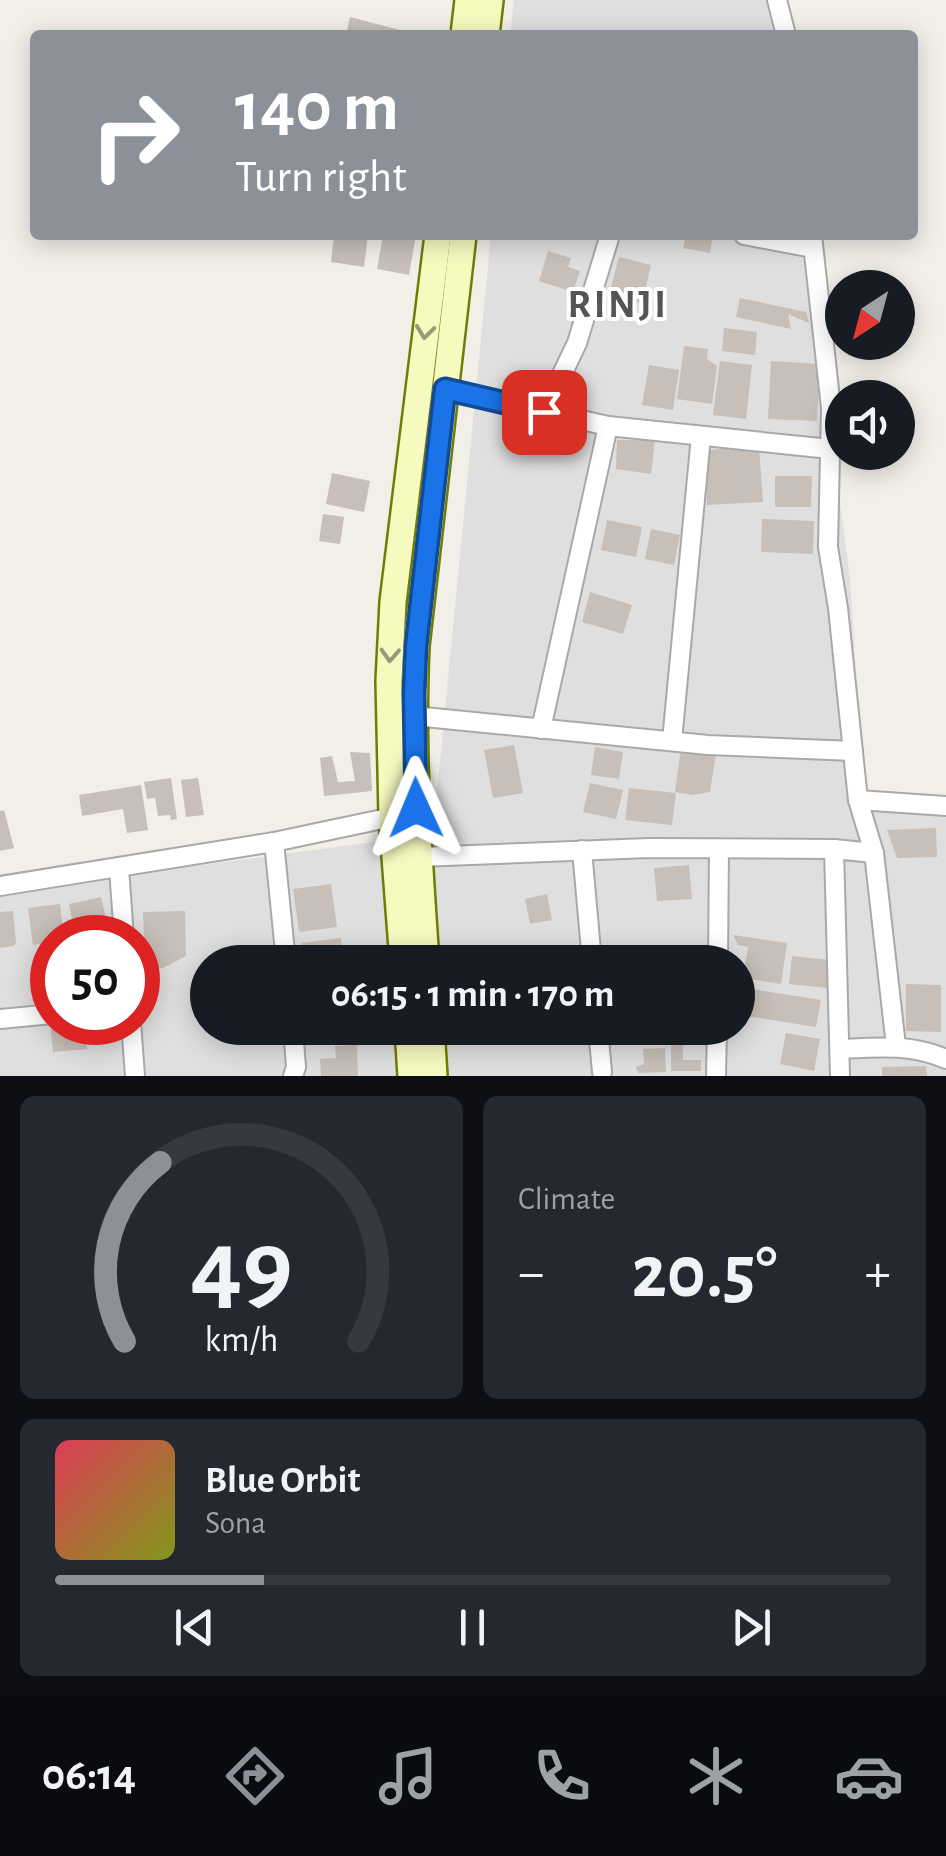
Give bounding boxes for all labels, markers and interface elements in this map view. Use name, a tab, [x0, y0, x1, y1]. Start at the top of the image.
icon: right	[70, 70, 200, 200]
text: 140 m	[235, 73, 399, 143]
text: Turn right	[235, 155, 407, 200]
north arrow	[825, 270, 915, 360]
map controls	[825, 270, 915, 470]
district label: RINJI	[568, 285, 668, 325]
one-way arrow	[415, 324, 436, 340]
pin	[502, 370, 587, 455]
button: sound	[825, 380, 915, 470]
icon: arrive	[517, 385, 572, 440]
one-way arrow	[380, 647, 401, 663]
position arrow	[364, 756, 468, 860]
speed limit sign: 50	[30, 915, 160, 1045]
text: 06:15 · 1 min · 170 m	[331, 976, 614, 1014]
text: Climate	[518, 1183, 615, 1215]
text: 49	[190, 1216, 293, 1320]
text: 20.5°	[632, 1236, 777, 1311]
text: −	[518, 1246, 544, 1301]
text: +	[865, 1246, 891, 1301]
text: km/h	[205, 1322, 278, 1358]
text: Blue Orbit	[205, 1462, 360, 1500]
text: Sona	[205, 1507, 266, 1539]
icon: previous	[167, 1600, 222, 1655]
icon: pause	[445, 1600, 500, 1655]
icon: next	[724, 1600, 779, 1655]
icon: directions	[220, 1741, 290, 1811]
icon: music	[373, 1741, 443, 1811]
icon: phone	[527, 1741, 597, 1811]
icon: climate	[681, 1741, 751, 1811]
icon: car	[834, 1741, 904, 1811]
text: 06:14	[42, 1753, 136, 1798]

